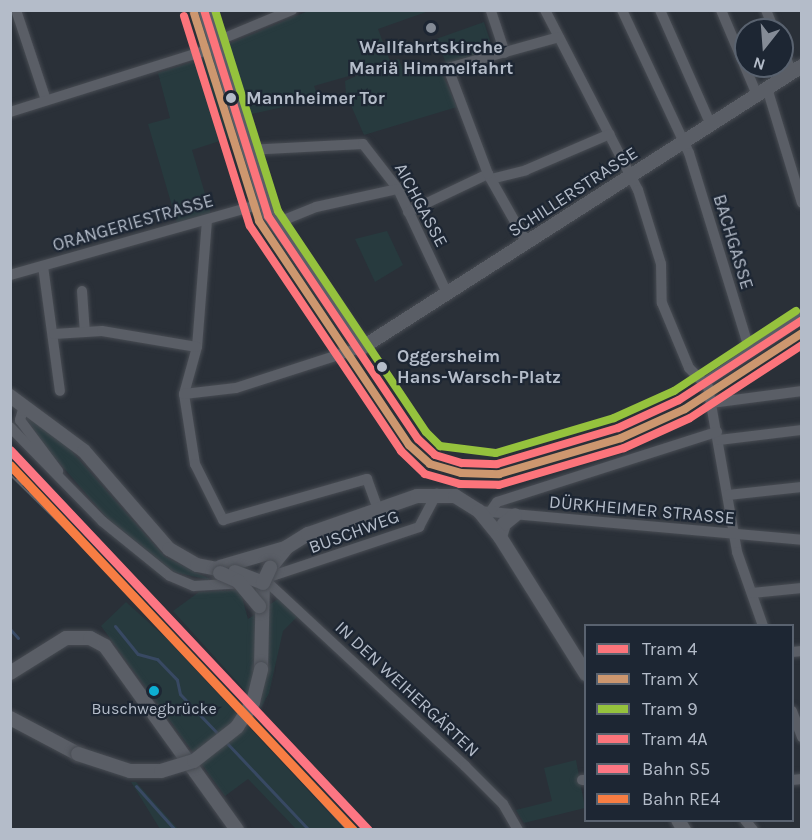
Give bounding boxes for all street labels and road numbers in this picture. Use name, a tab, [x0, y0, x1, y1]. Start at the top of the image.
street label: SCHILLERSTRASSE	[504, 142, 642, 242]
street label: AICHGASSE	[390, 159, 452, 251]
street label: ORANGERIESTRASSE	[50, 190, 216, 256]
street label: BACHGASSE	[708, 192, 758, 292]
street label: DÜRKHEIMER STRASSE	[548, 491, 736, 529]
street label: BUSCHWEG	[306, 506, 402, 558]
street label: IN DEN WEIHERGÄRTEN	[331, 617, 483, 761]

